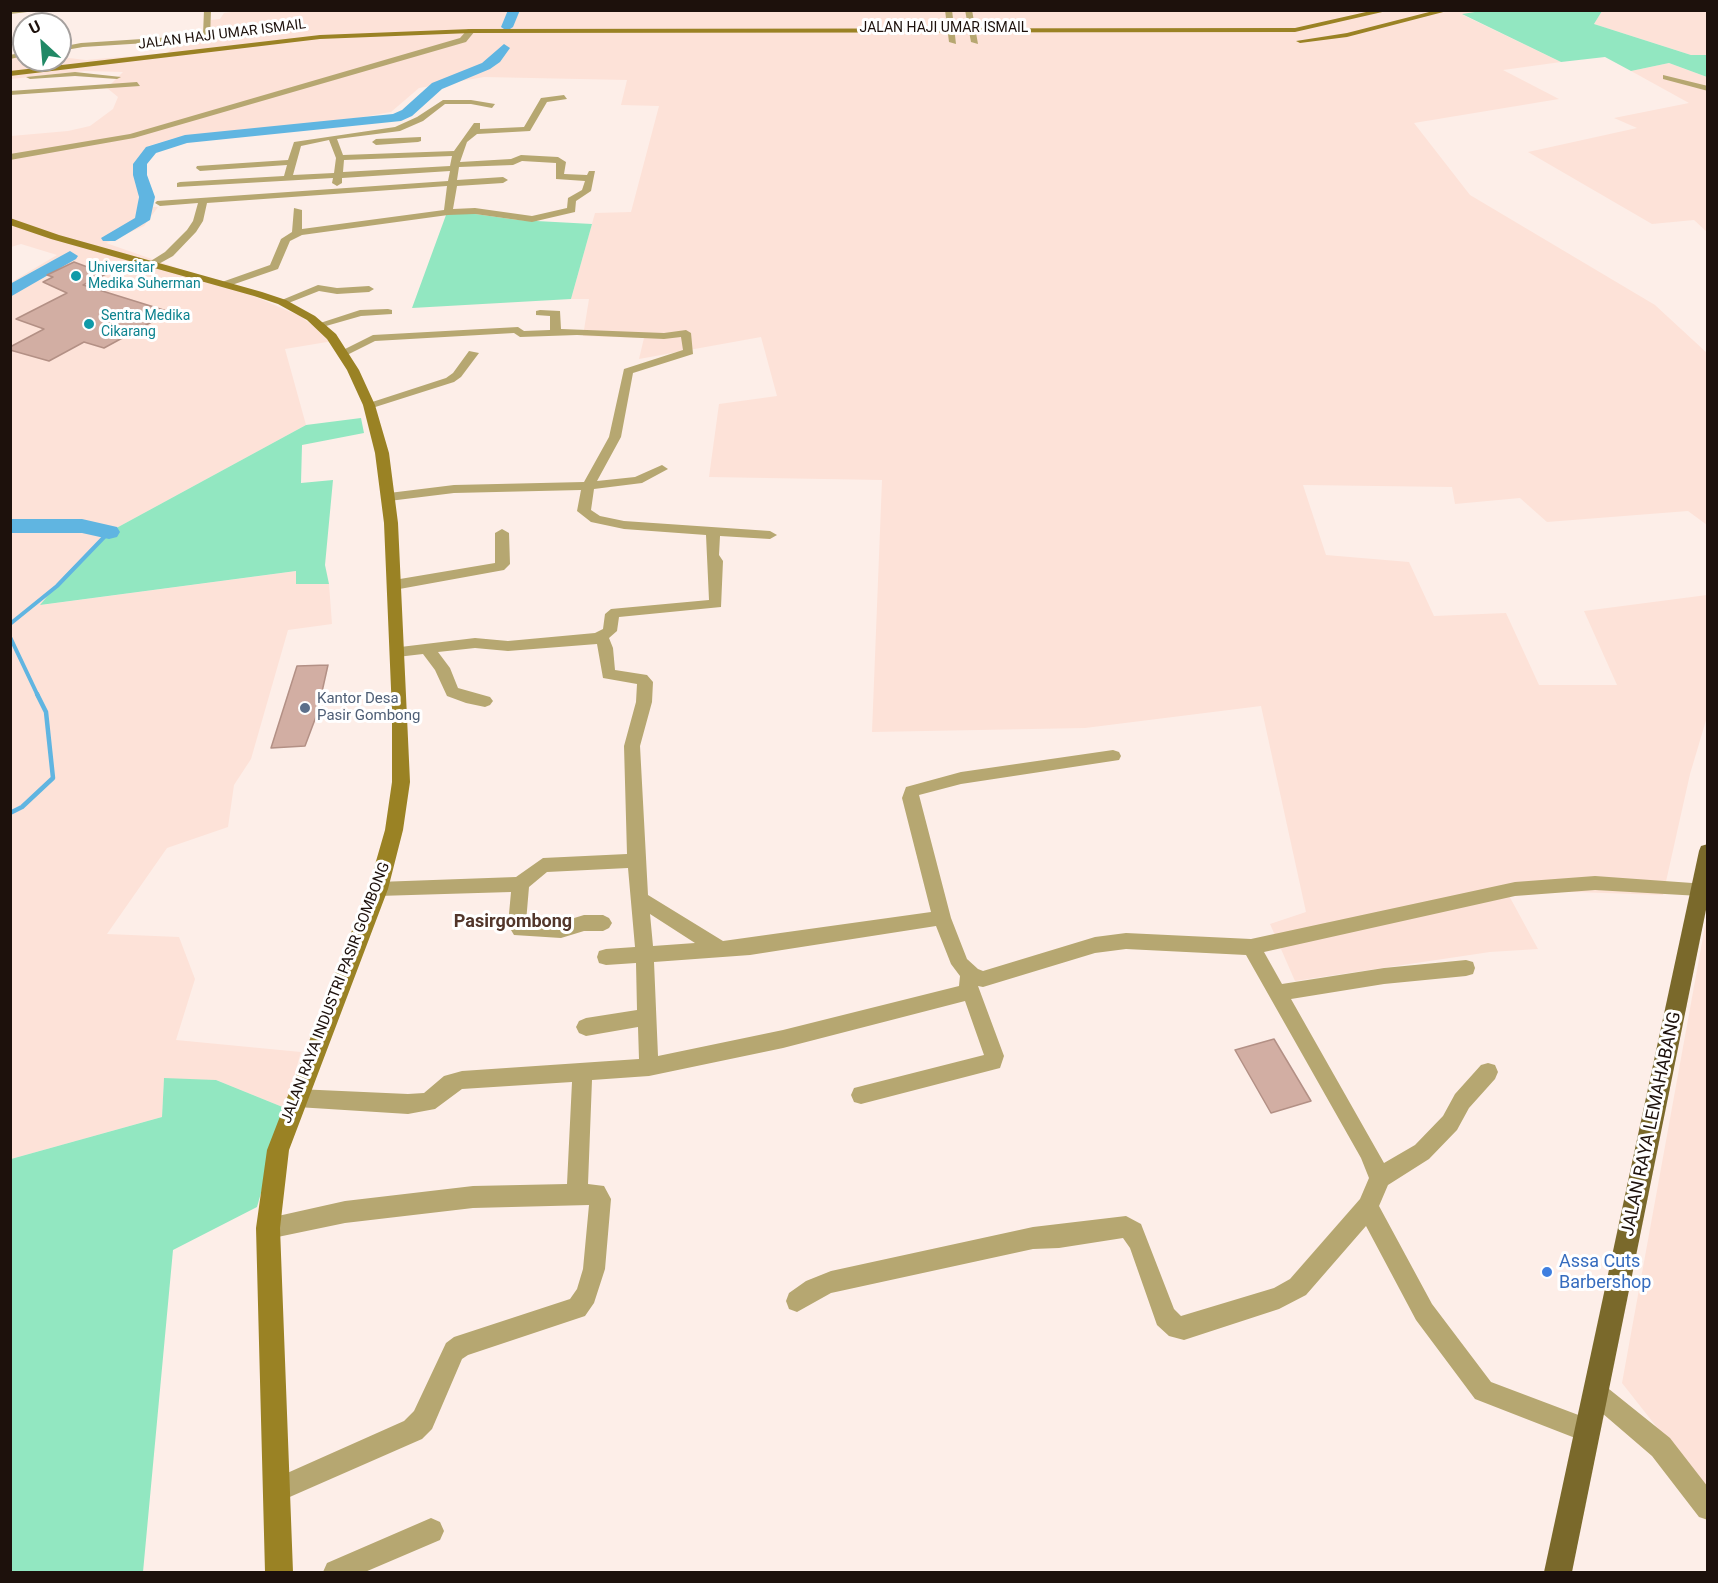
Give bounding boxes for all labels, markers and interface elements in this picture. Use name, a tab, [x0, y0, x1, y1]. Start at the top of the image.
north arrow	[12, 12, 72, 72]
text: U	[26, 16, 44, 38]
street label: JALAN HAJI UMAR ISMAIL	[137, 16, 307, 54]
street label: JALAN HAJI UMAR ISMAIL	[860, 20, 1028, 36]
place label: Universitar Medika Suherman	[88, 260, 201, 292]
marker: Universitar Medika Suherman	[69, 269, 83, 283]
place label: Sentra Medika Cikarang	[101, 308, 190, 340]
marker: Sentra Medika Cikarang	[82, 317, 96, 331]
place label: Kantor Desa Pasir Gombong	[317, 690, 420, 725]
marker: Kantor Desa Pasir Gombong	[298, 701, 312, 715]
street label: JALAN RAYA INDUSTRI PASIR GOMBONG	[278, 860, 394, 1126]
district label: Pasirgombong	[454, 911, 572, 933]
street label: JALAN RAYA LEMAHABANG	[1618, 1010, 1686, 1238]
place label: Assa Cuts Barbershop	[1559, 1251, 1651, 1294]
marker: Assa Cuts Barbershop	[1540, 1265, 1554, 1279]

